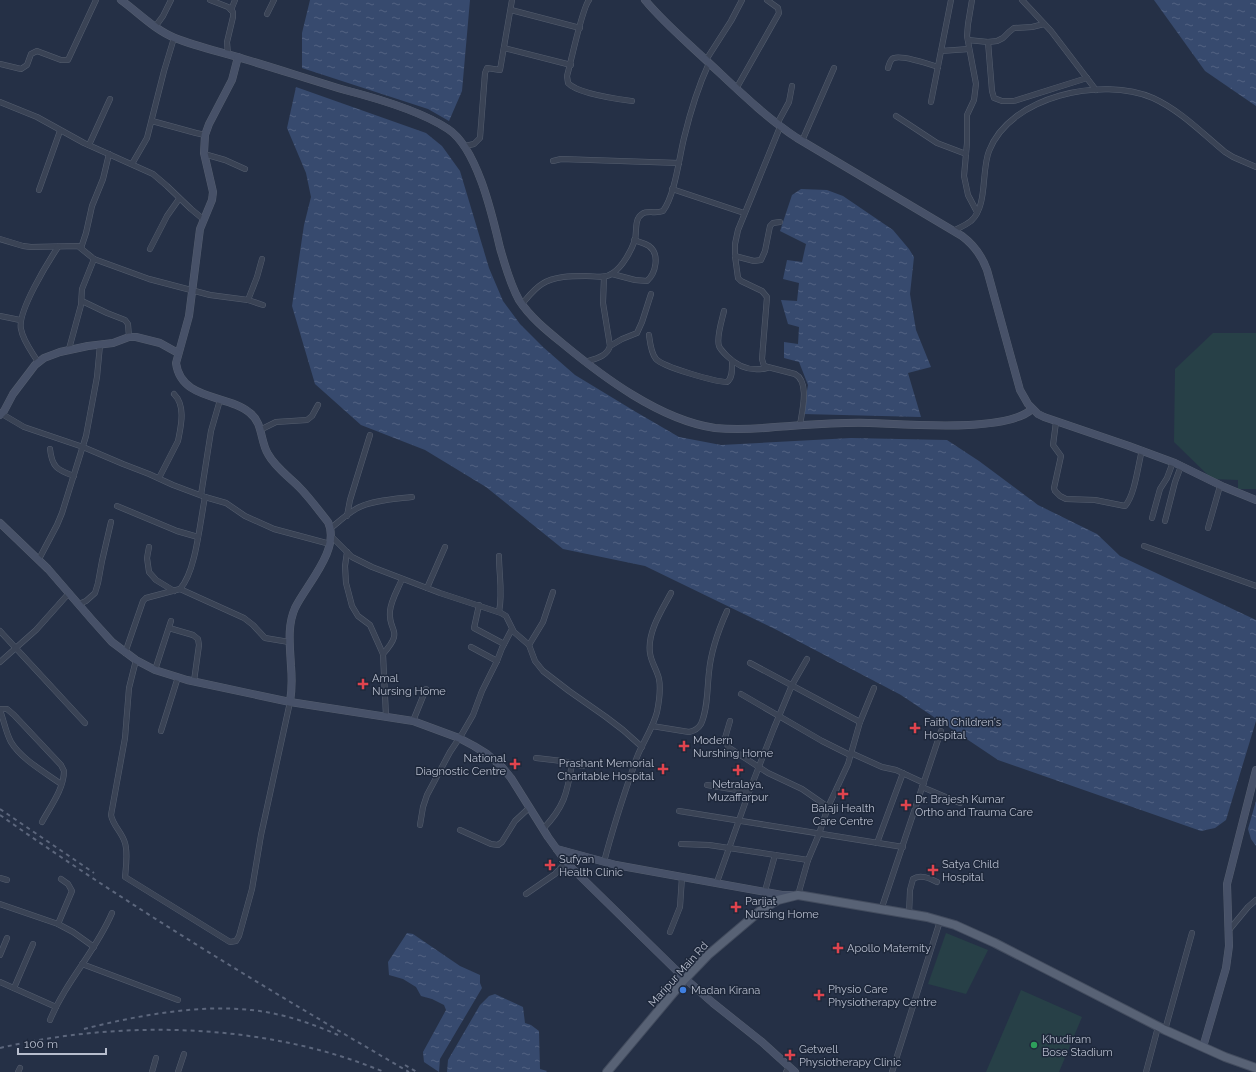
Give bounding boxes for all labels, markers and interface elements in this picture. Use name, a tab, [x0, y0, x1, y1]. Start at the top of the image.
place label: Amal Nursing Home	[372, 672, 446, 698]
marker: Amal Nursing Home	[357, 678, 369, 690]
place label: Faith Children's Hospital	[924, 716, 1001, 742]
marker: Faith Children's Hospital	[909, 722, 921, 734]
place label: Modern Nurshing Home	[693, 734, 774, 760]
marker: Modern Nurshing Home	[678, 740, 690, 752]
place label: National Diagnostic Centre	[416, 752, 507, 778]
place label: Prashant Memorial Charitable Hospital	[557, 757, 654, 783]
marker: National Diagnostic Centre	[509, 758, 521, 770]
marker: Prashant Memorial Charitable Hospital	[657, 763, 669, 775]
marker: Netralaya, Muzaffarpur	[732, 764, 744, 776]
place label: Netralaya, Muzaffarpur	[708, 778, 769, 804]
marker: Balaji Health Care Centre	[837, 788, 849, 800]
place label: Dr. Brajesh Kumar Ortho and Trauma Care	[915, 793, 1033, 819]
marker: Dr. Brajesh Kumar Ortho and Trauma Care	[900, 799, 912, 811]
place label: Balaji Health Care Centre	[811, 802, 875, 828]
place label: Sufyan Health Clinic	[559, 853, 623, 879]
place label: Satya Child Hospital	[942, 858, 999, 884]
marker: Sufyan Health Clinic	[544, 859, 556, 871]
marker: Satya Child Hospital	[927, 864, 939, 876]
place label: Parijat Nursing Home	[745, 895, 819, 921]
marker: Parijat Nursing Home	[730, 901, 742, 913]
street label: Maripur Main Rd	[646, 939, 711, 1009]
marker: Apollo Maternity	[832, 942, 844, 954]
place label: Apollo Maternity	[847, 942, 931, 955]
place label: Physio Care Physiotherapy Centre	[828, 983, 937, 1009]
place label: Madan Kirana	[691, 984, 760, 997]
marker: Madan Kirana	[678, 985, 688, 995]
marker: Physio Care Physiotherapy Centre	[813, 989, 825, 1001]
scale bar	[18, 1030, 106, 1056]
place label: Khudiram Bose Stadium	[1042, 1033, 1113, 1059]
text: 100 m	[24, 1037, 58, 1051]
marker: Khudiram Bose Stadium	[1029, 1040, 1039, 1050]
place label: Getwell Physiotherapy Clinic	[799, 1043, 901, 1069]
marker: Getwell Physiotherapy Clinic	[784, 1049, 796, 1061]

